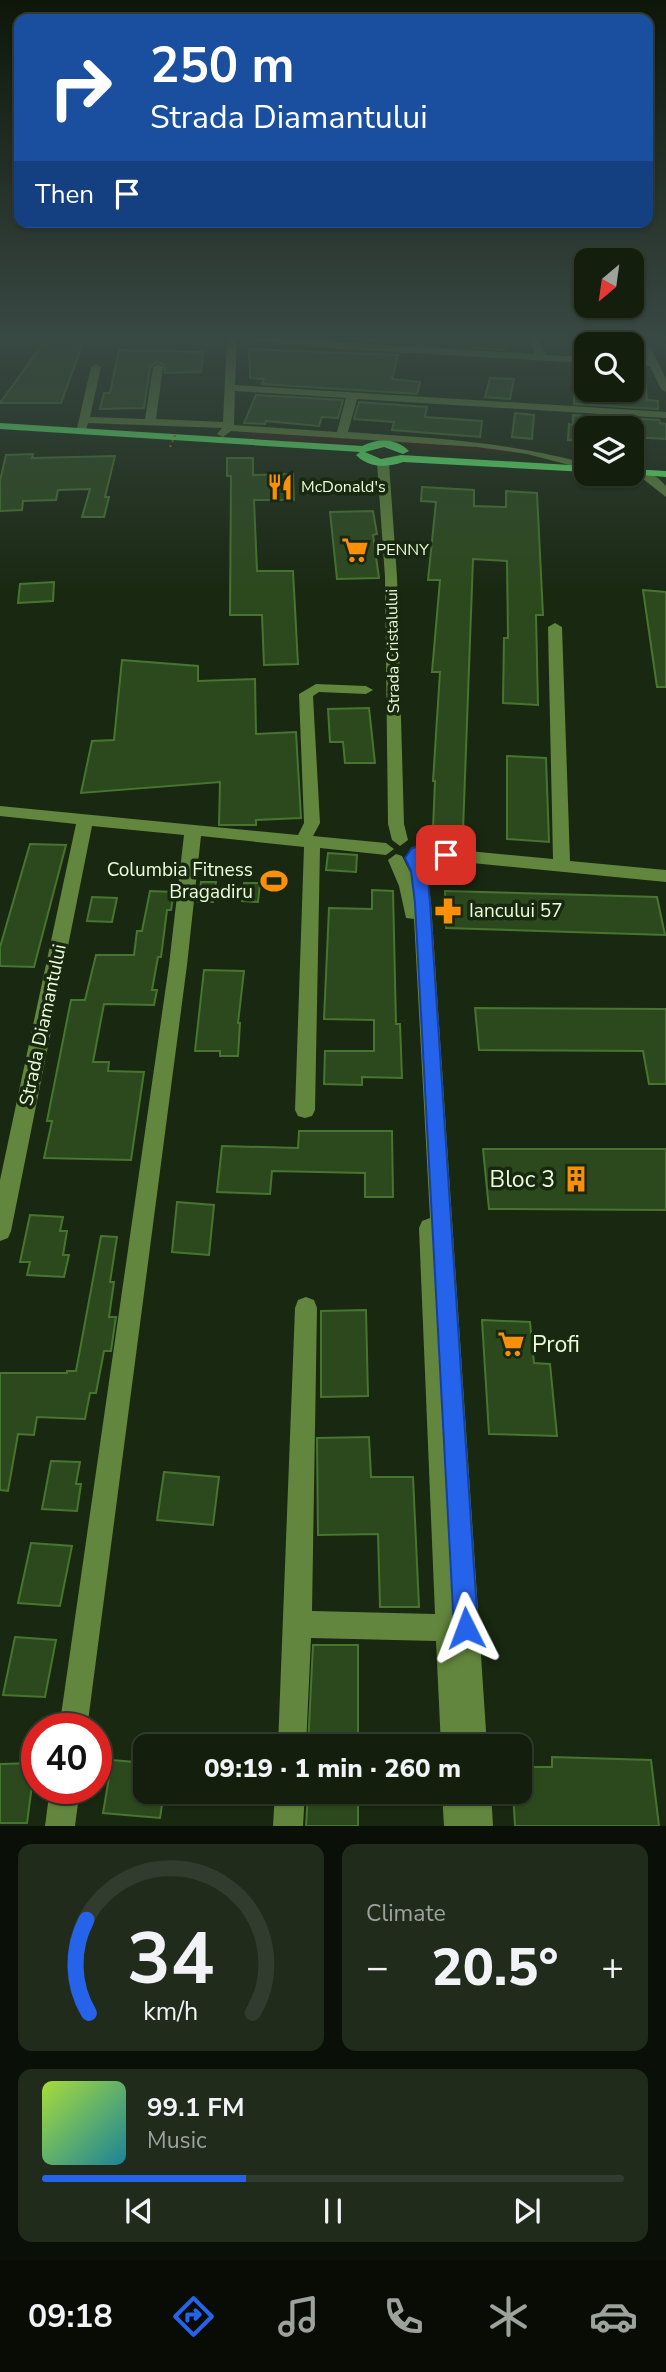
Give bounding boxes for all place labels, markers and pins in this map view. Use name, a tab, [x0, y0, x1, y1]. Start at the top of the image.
restaurant icon: McDonald's	[265, 472, 295, 502]
place label: McDonald's	[301, 476, 386, 498]
supermarket icon: PENNY	[340, 535, 370, 565]
place label: PENNY	[376, 539, 429, 561]
pin	[416, 825, 476, 885]
place label: Columbia Fitness Bragadiru	[107, 857, 253, 905]
sports icon: Columbia Fitness Bragadiru	[259, 866, 289, 896]
pharmacy icon: Iancului 57	[433, 896, 463, 926]
place label: Iancului 57	[469, 898, 563, 924]
place label: Bloc 3	[490, 1164, 555, 1195]
building icon: Bloc 3	[561, 1164, 591, 1194]
supermarket icon: Profi	[496, 1329, 526, 1359]
place label: Profi	[532, 1329, 580, 1360]

